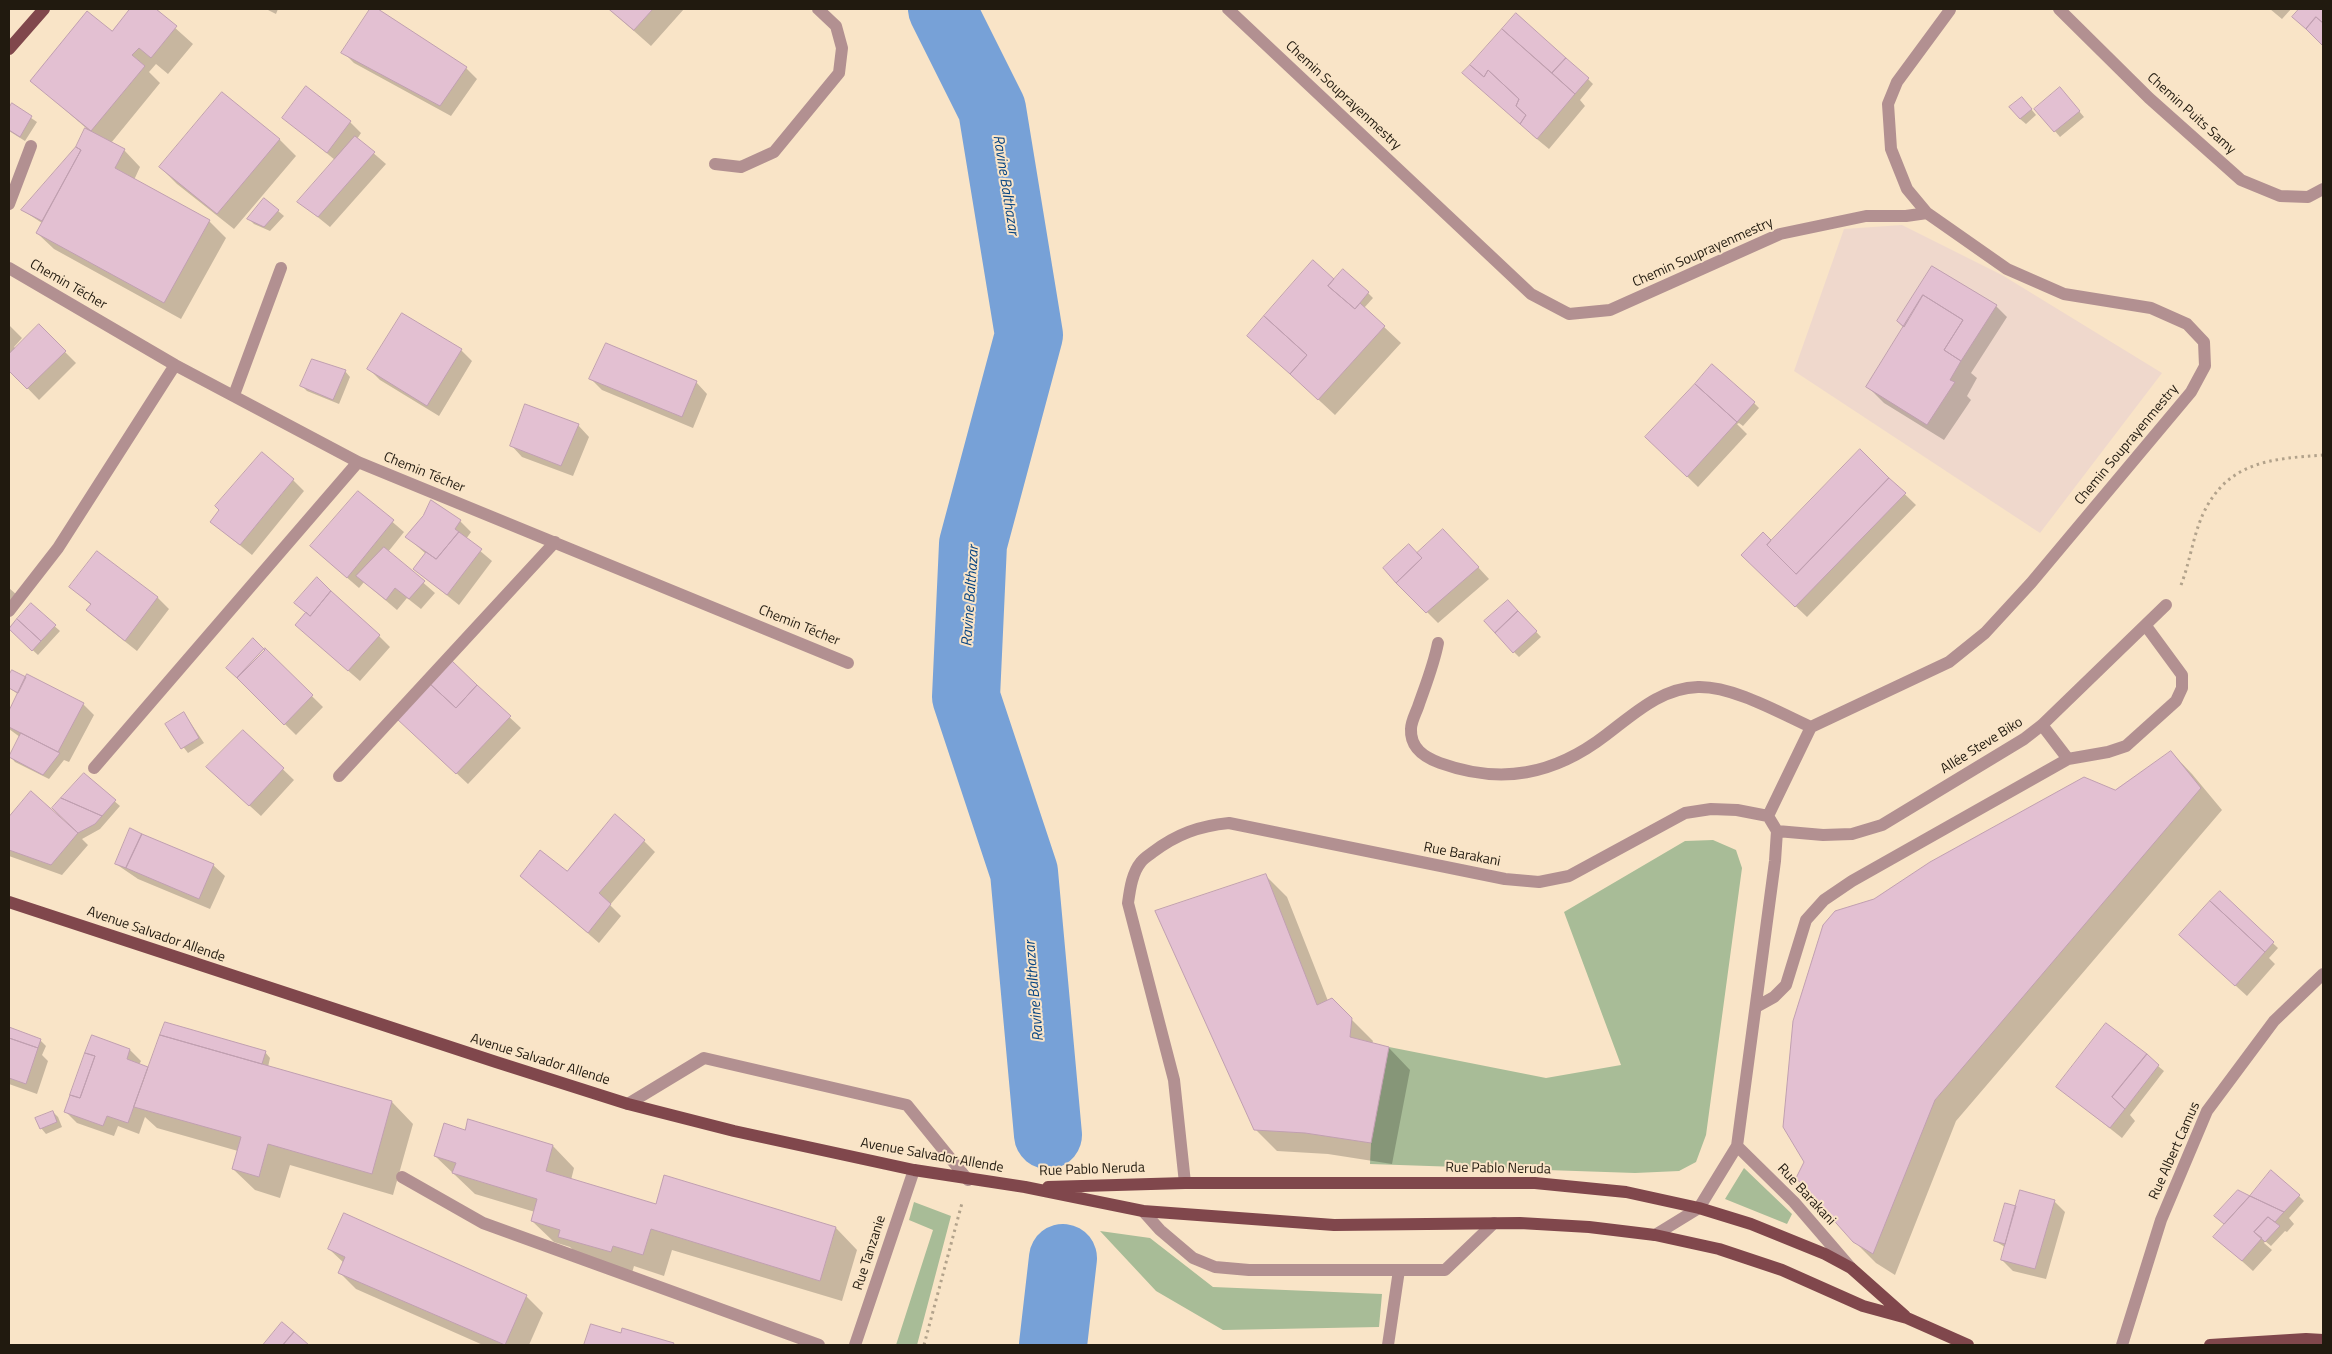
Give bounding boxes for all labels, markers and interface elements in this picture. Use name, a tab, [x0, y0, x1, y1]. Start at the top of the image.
street label: Chemin Souprayenmestry	[1282, 38, 1404, 154]
street label: Chemin Puits Samy	[2143, 70, 2239, 158]
water label: Ravine Balthazar	[988, 134, 1022, 236]
street label: Chemin Souprayenmestry	[1630, 214, 1776, 292]
street label: Chemin Técher	[26, 256, 110, 314]
street label: Chemin Souprayenmestry	[2072, 381, 2182, 509]
street label: Chemin Técher	[381, 449, 467, 497]
water label: Ravine Balthazar	[958, 545, 984, 647]
street label: Chemin Técher	[756, 602, 842, 650]
street label: Allée Steve Biko	[1938, 714, 2026, 778]
street label: Rue Barakani	[1422, 839, 1502, 871]
street label: Avenue Salvador Allende	[85, 903, 227, 967]
water label: Ravine Balthazar	[1022, 940, 1048, 1042]
street label: Avenue Salvador Allende	[468, 1031, 612, 1089]
street label: Rue Albert Camus	[2146, 1099, 2204, 1203]
street label: Avenue Salvador Allende	[859, 1135, 1005, 1177]
street label: Rue Pablo Neruda	[1039, 1160, 1145, 1180]
street label: Rue Pablo Neruda	[1445, 1160, 1551, 1178]
street label: Rue Barakani	[1773, 1161, 1839, 1229]
street label: Rue Tanzanie	[850, 1213, 890, 1293]

